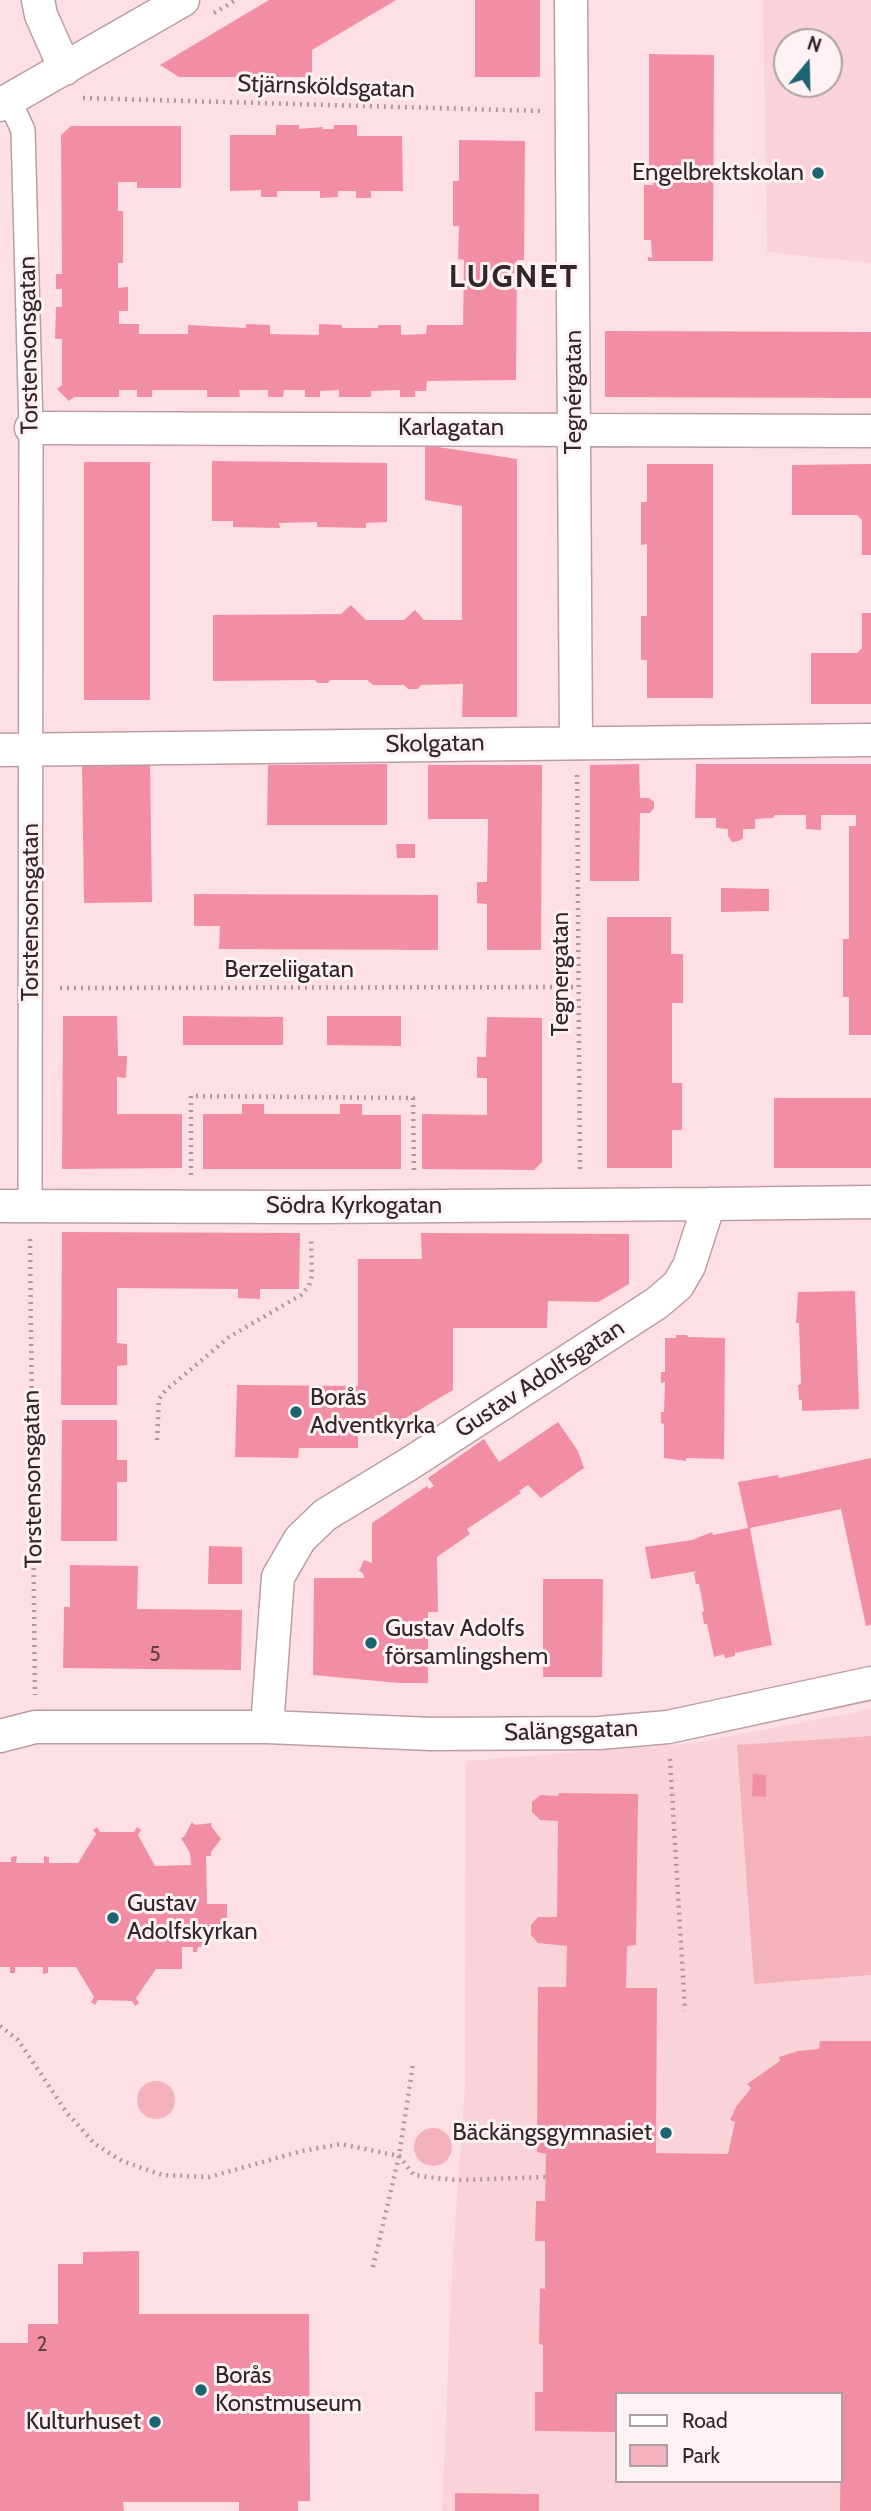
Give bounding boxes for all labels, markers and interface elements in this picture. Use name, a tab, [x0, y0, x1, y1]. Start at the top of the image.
north arrow	[773, 28, 843, 98]
text: N	[804, 32, 824, 58]
street label: Stjärnsköldsgatan	[237, 70, 415, 104]
place label: Engelbrektskolan	[632, 159, 804, 187]
marker: Engelbrektskolan	[810, 165, 826, 181]
street label: Torstensonsgatan	[13, 256, 45, 434]
district label: LUGNET	[450, 259, 578, 297]
street label: Tegnérgatan	[560, 330, 588, 454]
street label: Karlagatan	[398, 414, 504, 442]
street label: Skolgatan	[385, 729, 485, 759]
street label: Torstensonsgatan	[17, 823, 45, 1001]
street label: Tegnergatan	[547, 912, 575, 1036]
street label: Berzeliigatan	[224, 956, 354, 984]
street label: Södra Kyrkogatan	[266, 1192, 442, 1220]
street label: Gustav Adolfsgatan	[450, 1314, 630, 1444]
place label: Borås Adventkyrka	[310, 1384, 436, 1440]
street label: Torstensonsgatan	[17, 1390, 49, 1568]
marker: Borås Adventkyrka	[288, 1404, 304, 1420]
place label: Gustav Adolfs församlingshem	[385, 1615, 548, 1671]
marker: Gustav Adolfs församlingshem	[363, 1635, 379, 1651]
house number: 5	[149, 1642, 161, 1668]
street label: Salängsgatan	[503, 1714, 639, 1748]
place label: Gustav Adolfskyrkan	[127, 1890, 258, 1946]
marker: Gustav Adolfskyrkan	[105, 1910, 121, 1926]
place label: Bäckängsgymnasiet	[452, 2119, 652, 2147]
marker: Bäckängsgymnasiet	[658, 2125, 674, 2141]
house number: 2	[36, 2332, 48, 2358]
place label: Borås Konstmuseum	[215, 2362, 362, 2418]
marker: Borås Konstmuseum	[193, 2382, 209, 2398]
legend	[616, 2392, 843, 2483]
place label: Kulturhuset	[26, 2408, 141, 2436]
text: Road	[682, 2408, 728, 2433]
marker: Kulturhuset	[147, 2414, 163, 2430]
text: Park	[682, 2443, 720, 2468]

